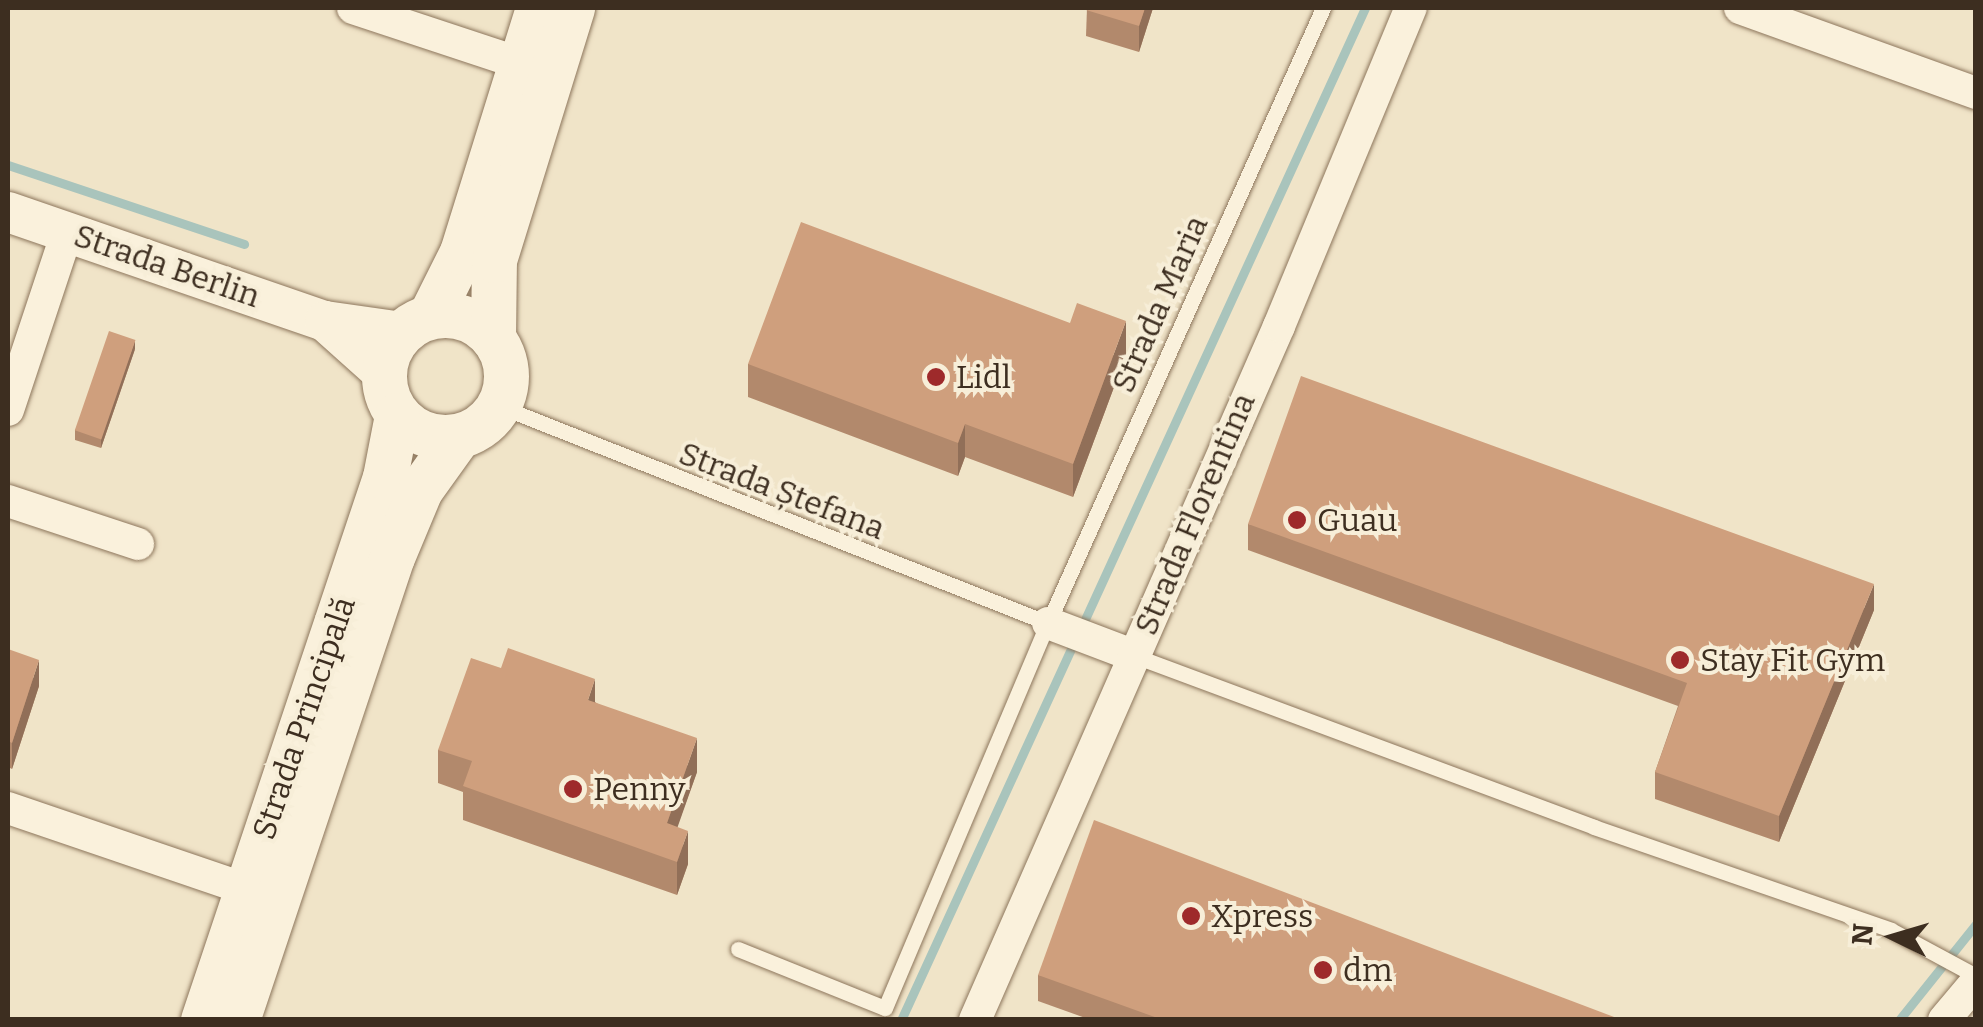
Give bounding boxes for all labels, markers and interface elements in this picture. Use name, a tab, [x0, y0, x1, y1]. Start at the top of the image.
street label: Strada Maria	[1104, 210, 1216, 398]
street label: Strada Berlin	[69, 216, 265, 316]
place label: Lidl	[956, 358, 1011, 396]
marker: Lidl	[925, 366, 947, 388]
street label: Strada Florentina	[1127, 387, 1263, 641]
street label: Strada Ștefana	[674, 434, 890, 548]
place label: Guau	[1317, 501, 1397, 539]
marker: Guau	[1286, 509, 1308, 531]
street label: Strada Principală	[244, 592, 364, 844]
place label: Stay Fit Gym	[1700, 641, 1885, 679]
marker: Stay Fit Gym	[1669, 649, 1691, 671]
place label: Penny	[593, 770, 686, 808]
marker: Penny	[562, 778, 584, 800]
north arrow	[1843, 887, 1943, 987]
place label: Xpress	[1211, 897, 1313, 935]
marker: Xpress	[1180, 905, 1202, 927]
text: N	[1845, 922, 1880, 947]
place label: dm	[1343, 951, 1393, 989]
marker: dm	[1312, 959, 1334, 981]

